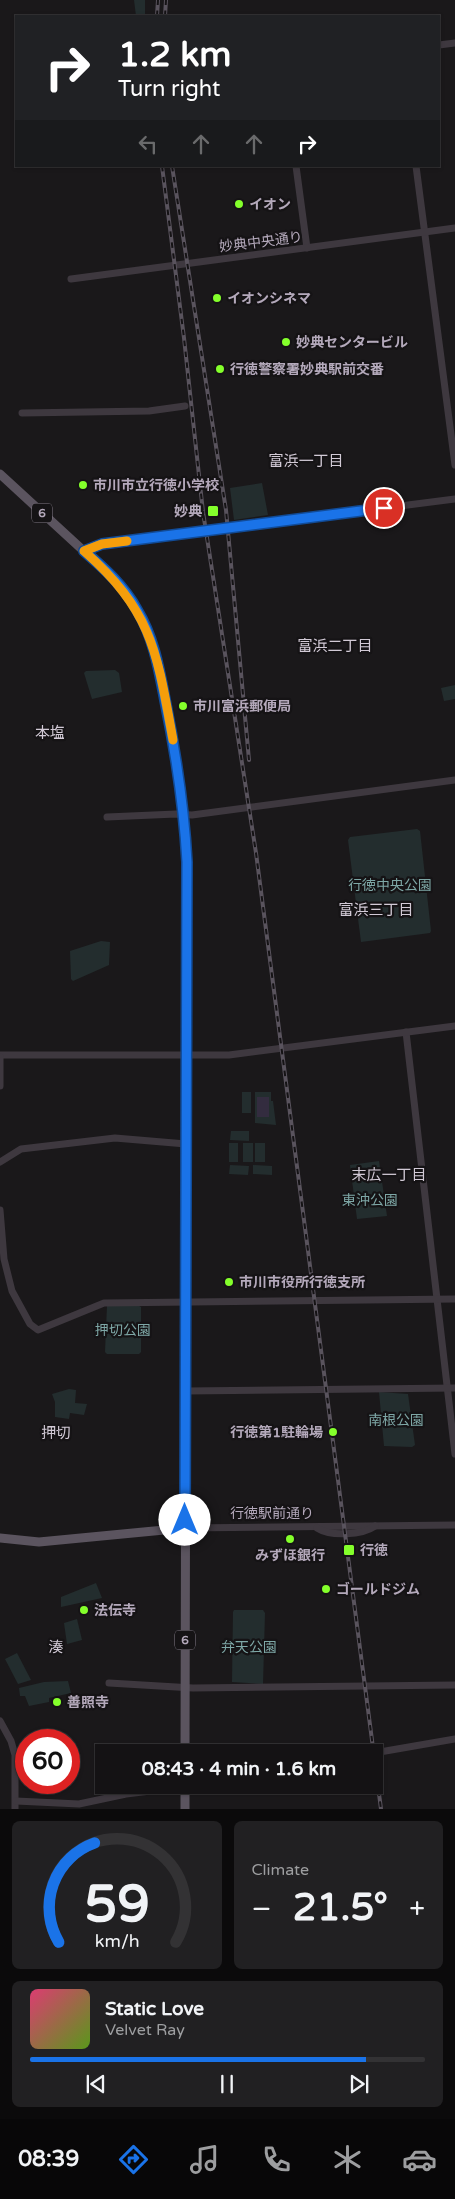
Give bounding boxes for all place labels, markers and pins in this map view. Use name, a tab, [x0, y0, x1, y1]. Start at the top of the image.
place label: イオン	[249, 196, 291, 213]
marker: イオン	[233, 198, 245, 210]
place label: イオンシネマ	[227, 290, 311, 307]
marker: イオンシネマ	[211, 292, 223, 304]
place label: 妙典センタービル	[296, 334, 408, 351]
marker: 妙典センタービル	[280, 336, 292, 348]
place label: 行徳警察署妙典駅前交番	[230, 361, 384, 378]
marker: 行徳警察署妙典駅前交番	[214, 363, 226, 375]
place label: 市川市立行徳小学校	[93, 477, 219, 494]
marker: 市川市立行徳小学校	[77, 479, 89, 491]
pin	[363, 487, 405, 529]
place label: 妙典	[174, 503, 202, 520]
marker: 妙典	[206, 504, 220, 518]
place label: 市川富浜郵便局	[193, 698, 291, 715]
marker: 市川富浜郵便局	[177, 700, 189, 712]
place label: 市川市役所行徳支所	[239, 1274, 365, 1291]
marker: 市川市役所行徳支所	[223, 1276, 235, 1288]
place label: 行徳第1駐輪場	[230, 1424, 323, 1441]
marker: 行徳第1駐輪場	[327, 1426, 339, 1438]
marker: みずほ銀行	[284, 1533, 296, 1545]
place label: 行徳	[360, 1542, 388, 1559]
marker: 行徳	[342, 1543, 356, 1557]
place label: みずほ銀行	[255, 1547, 325, 1564]
place label: ゴールドジム	[336, 1581, 420, 1598]
marker: ゴールドジム	[320, 1583, 332, 1595]
place label: 法伝寺	[94, 1602, 136, 1619]
marker: 法伝寺	[78, 1604, 90, 1616]
place label: 善照寺	[67, 1694, 109, 1711]
marker: 善照寺	[51, 1696, 63, 1708]

